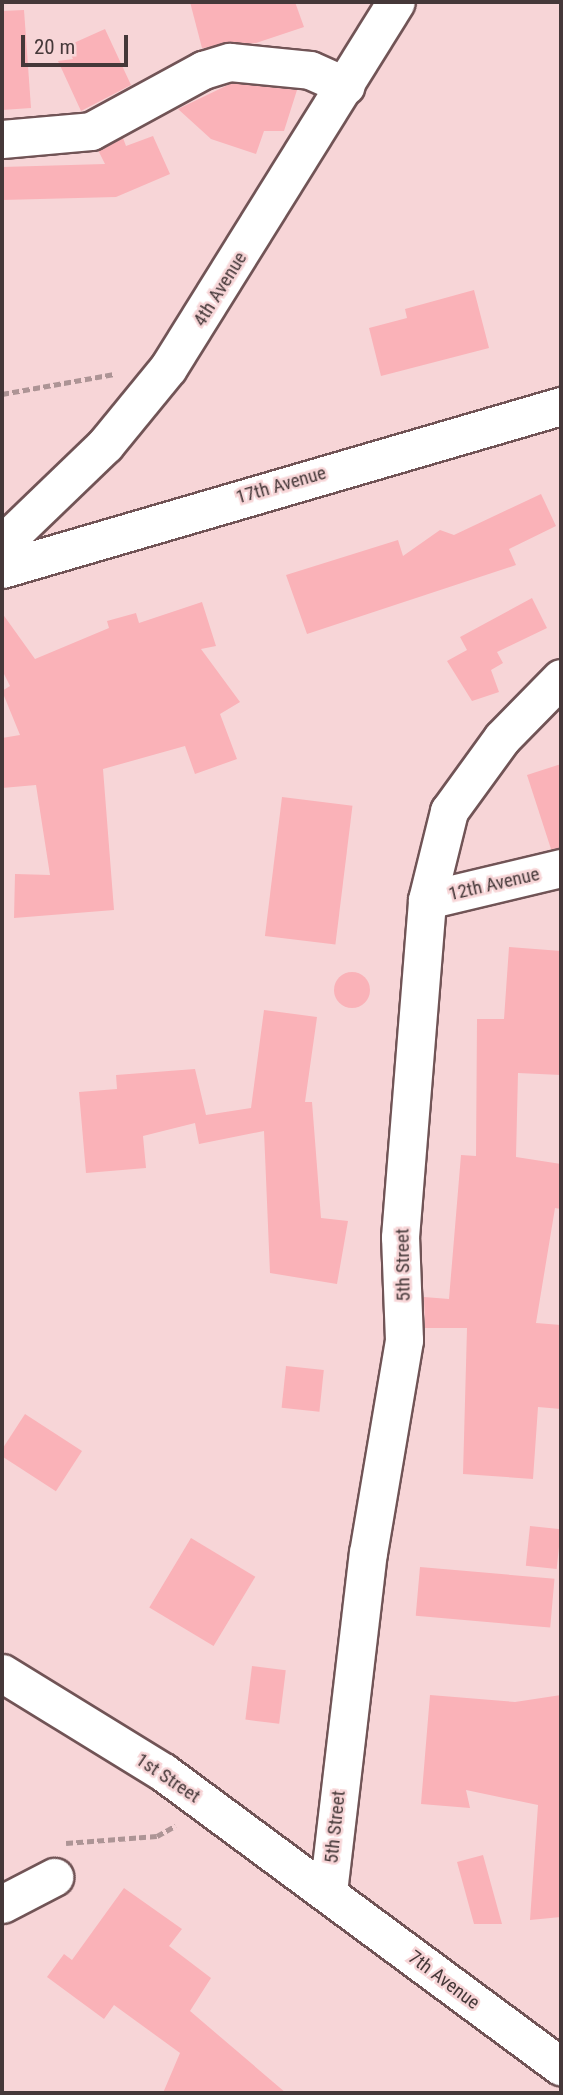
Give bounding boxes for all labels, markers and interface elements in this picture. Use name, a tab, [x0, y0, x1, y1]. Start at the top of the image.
scale bar	[24, 21, 131, 65]
text: 20 m	[34, 35, 75, 59]
street label: 4th Avenue	[188, 248, 252, 330]
street label: 17th Avenue	[233, 461, 329, 509]
street label: 12th Avenue	[446, 862, 542, 906]
street label: 5th Street	[391, 1228, 415, 1302]
street label: 1st Street	[132, 1748, 204, 1808]
street label: 5th Street	[320, 1789, 350, 1865]
street label: 7th Avenue	[404, 1946, 484, 2014]

